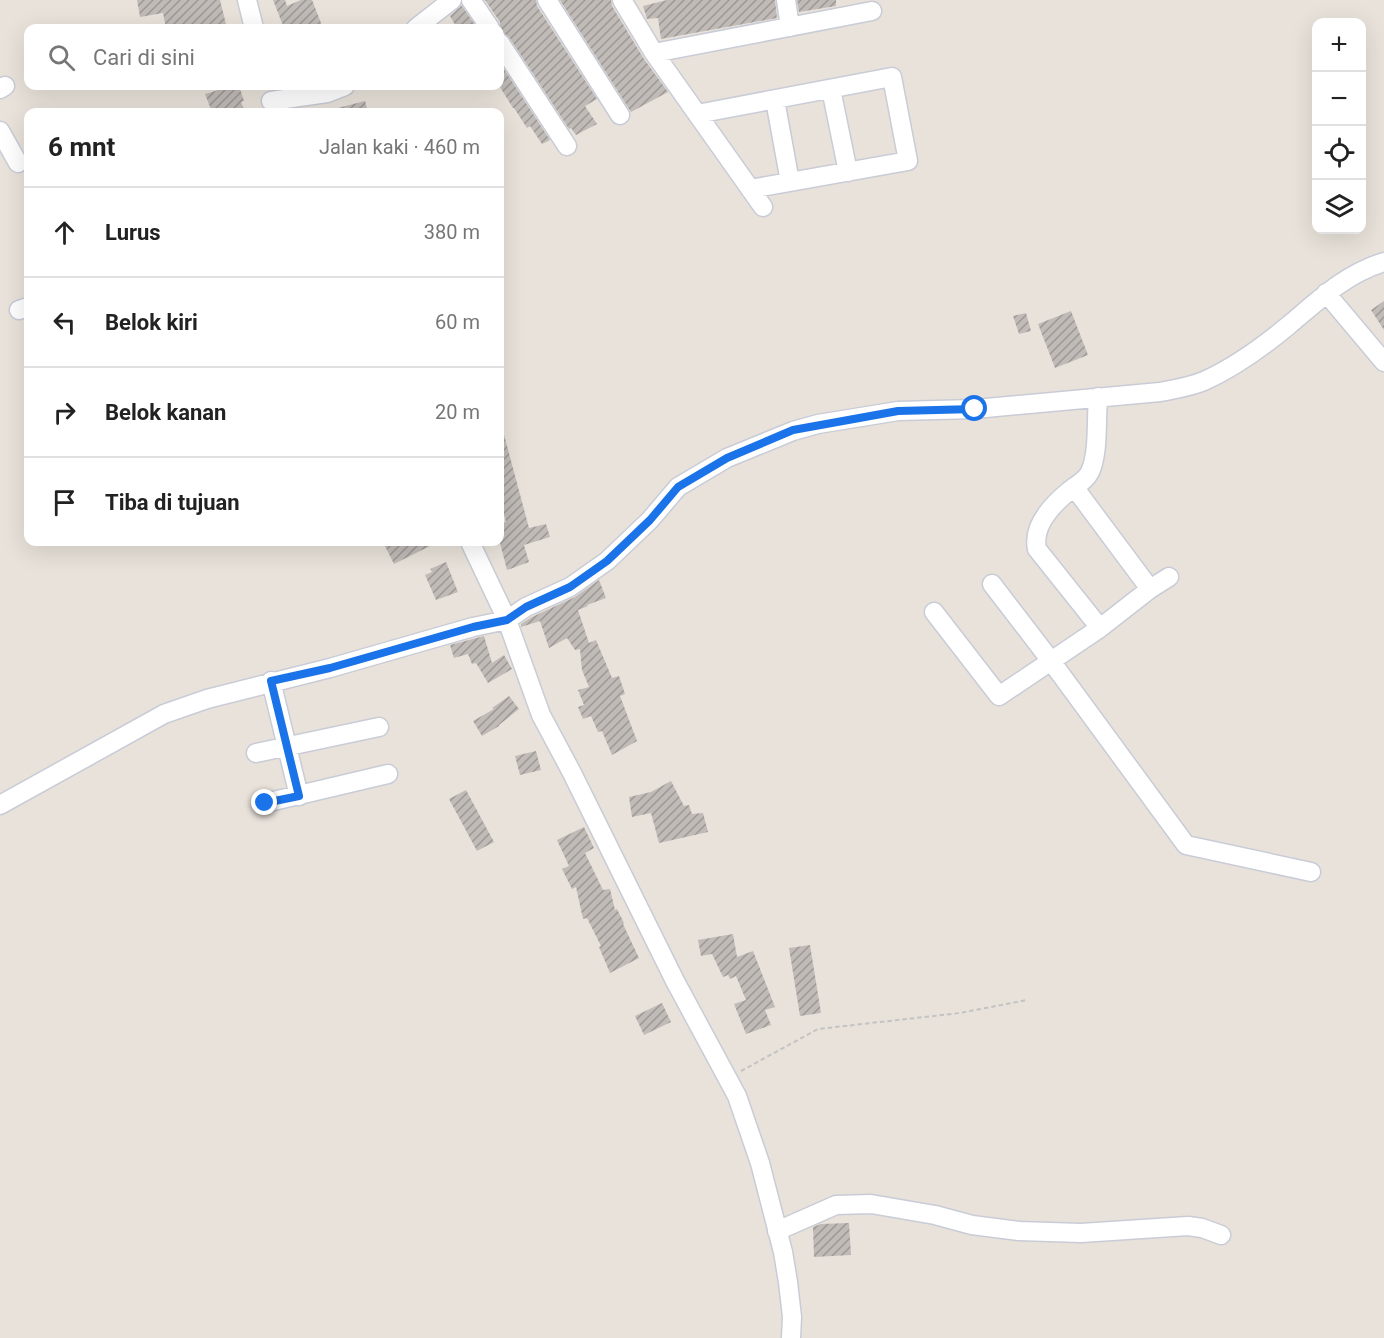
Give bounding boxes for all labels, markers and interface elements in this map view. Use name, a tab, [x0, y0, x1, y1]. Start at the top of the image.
map controls	[1312, 18, 1366, 234]
button: +	[1312, 18, 1366, 72]
search box	[24, 24, 504, 90]
icon: search	[45, 41, 78, 74]
text: Cari di sini	[93, 45, 195, 70]
button: −	[1312, 72, 1366, 126]
button: locate	[1312, 126, 1366, 180]
text: 6 mnt	[48, 132, 115, 162]
text: Jalan kaki · 460 m	[319, 135, 480, 159]
button: layers	[1312, 180, 1366, 234]
icon: ahead	[48, 216, 81, 249]
text: Lurus	[105, 220, 161, 245]
text: 380 m	[424, 220, 480, 244]
icon: left	[48, 306, 81, 339]
text: Belok kiri	[105, 310, 198, 335]
text: 60 m	[435, 310, 480, 334]
route start	[961, 395, 987, 421]
icon: right	[48, 396, 81, 429]
text: Belok kanan	[105, 400, 226, 425]
text: 20 m	[435, 400, 480, 424]
icon: arrive	[48, 486, 81, 519]
text: Tiba di tujuan	[105, 490, 240, 515]
route end	[251, 789, 277, 815]

